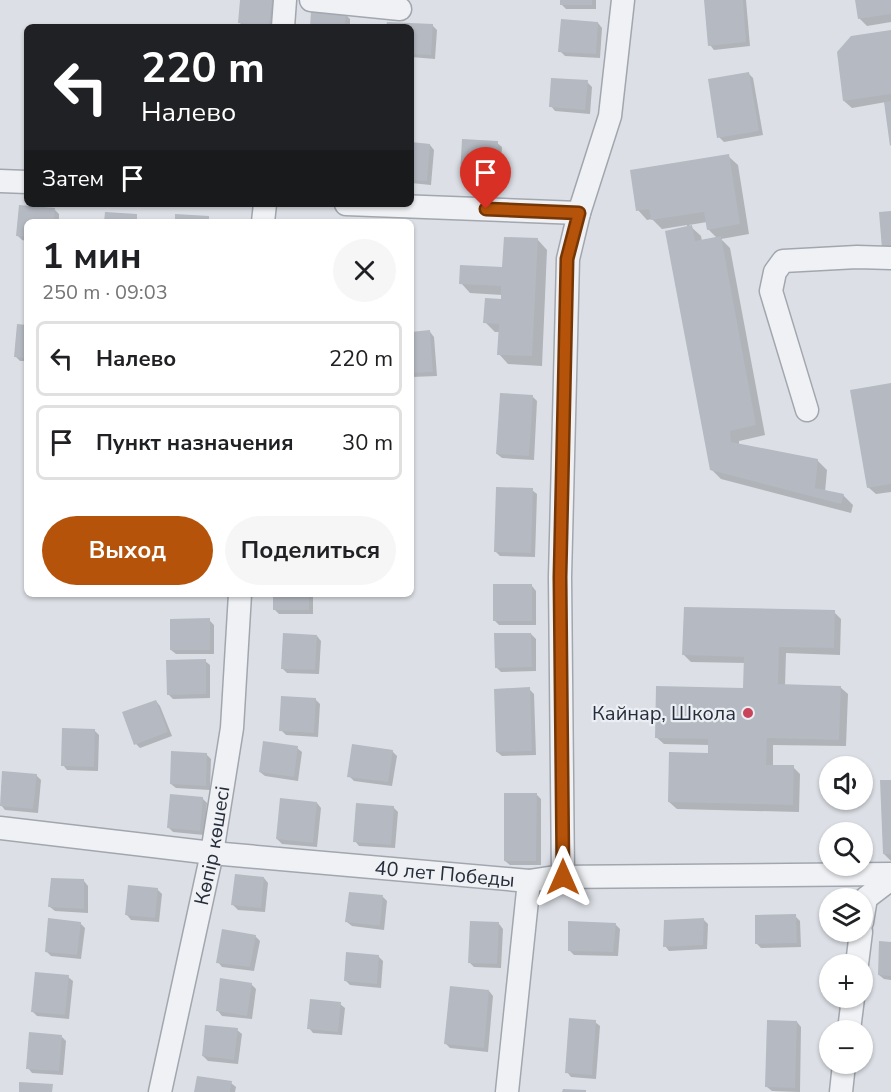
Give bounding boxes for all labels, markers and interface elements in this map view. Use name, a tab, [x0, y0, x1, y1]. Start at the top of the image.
text: 220 m	[141, 40, 265, 97]
icon: left	[42, 48, 120, 126]
text: Налево	[141, 94, 236, 131]
pin	[460, 147, 511, 209]
icon: arrive	[469, 156, 502, 189]
icon: arrive	[116, 162, 149, 195]
text: Затем	[42, 164, 104, 194]
text: 1 мин	[42, 232, 142, 281]
button: close	[333, 239, 396, 302]
text: 250 m · 09:03	[42, 279, 168, 306]
icon: left	[45, 342, 78, 375]
text: Налево	[96, 344, 176, 374]
text: 220 m	[329, 344, 393, 374]
icon: arrive	[45, 426, 78, 459]
text: Пункт назначения	[96, 428, 294, 458]
text: 30 m	[342, 428, 393, 458]
button: Выход	[42, 516, 213, 585]
button: Поделиться	[225, 516, 396, 585]
place label: Кайнар, Школа	[592, 700, 736, 727]
marker: Кайнар, Школа	[741, 706, 755, 720]
map controls	[819, 756, 873, 1074]
button: sound	[819, 756, 873, 810]
street label: Көпір көшесі	[188, 784, 237, 908]
button: search	[819, 822, 873, 876]
position arrow	[531, 845, 595, 909]
street label: 40 лет Победы	[373, 854, 516, 894]
button: layers	[819, 888, 873, 942]
button: +	[819, 954, 873, 1008]
button: −	[819, 1020, 873, 1074]

